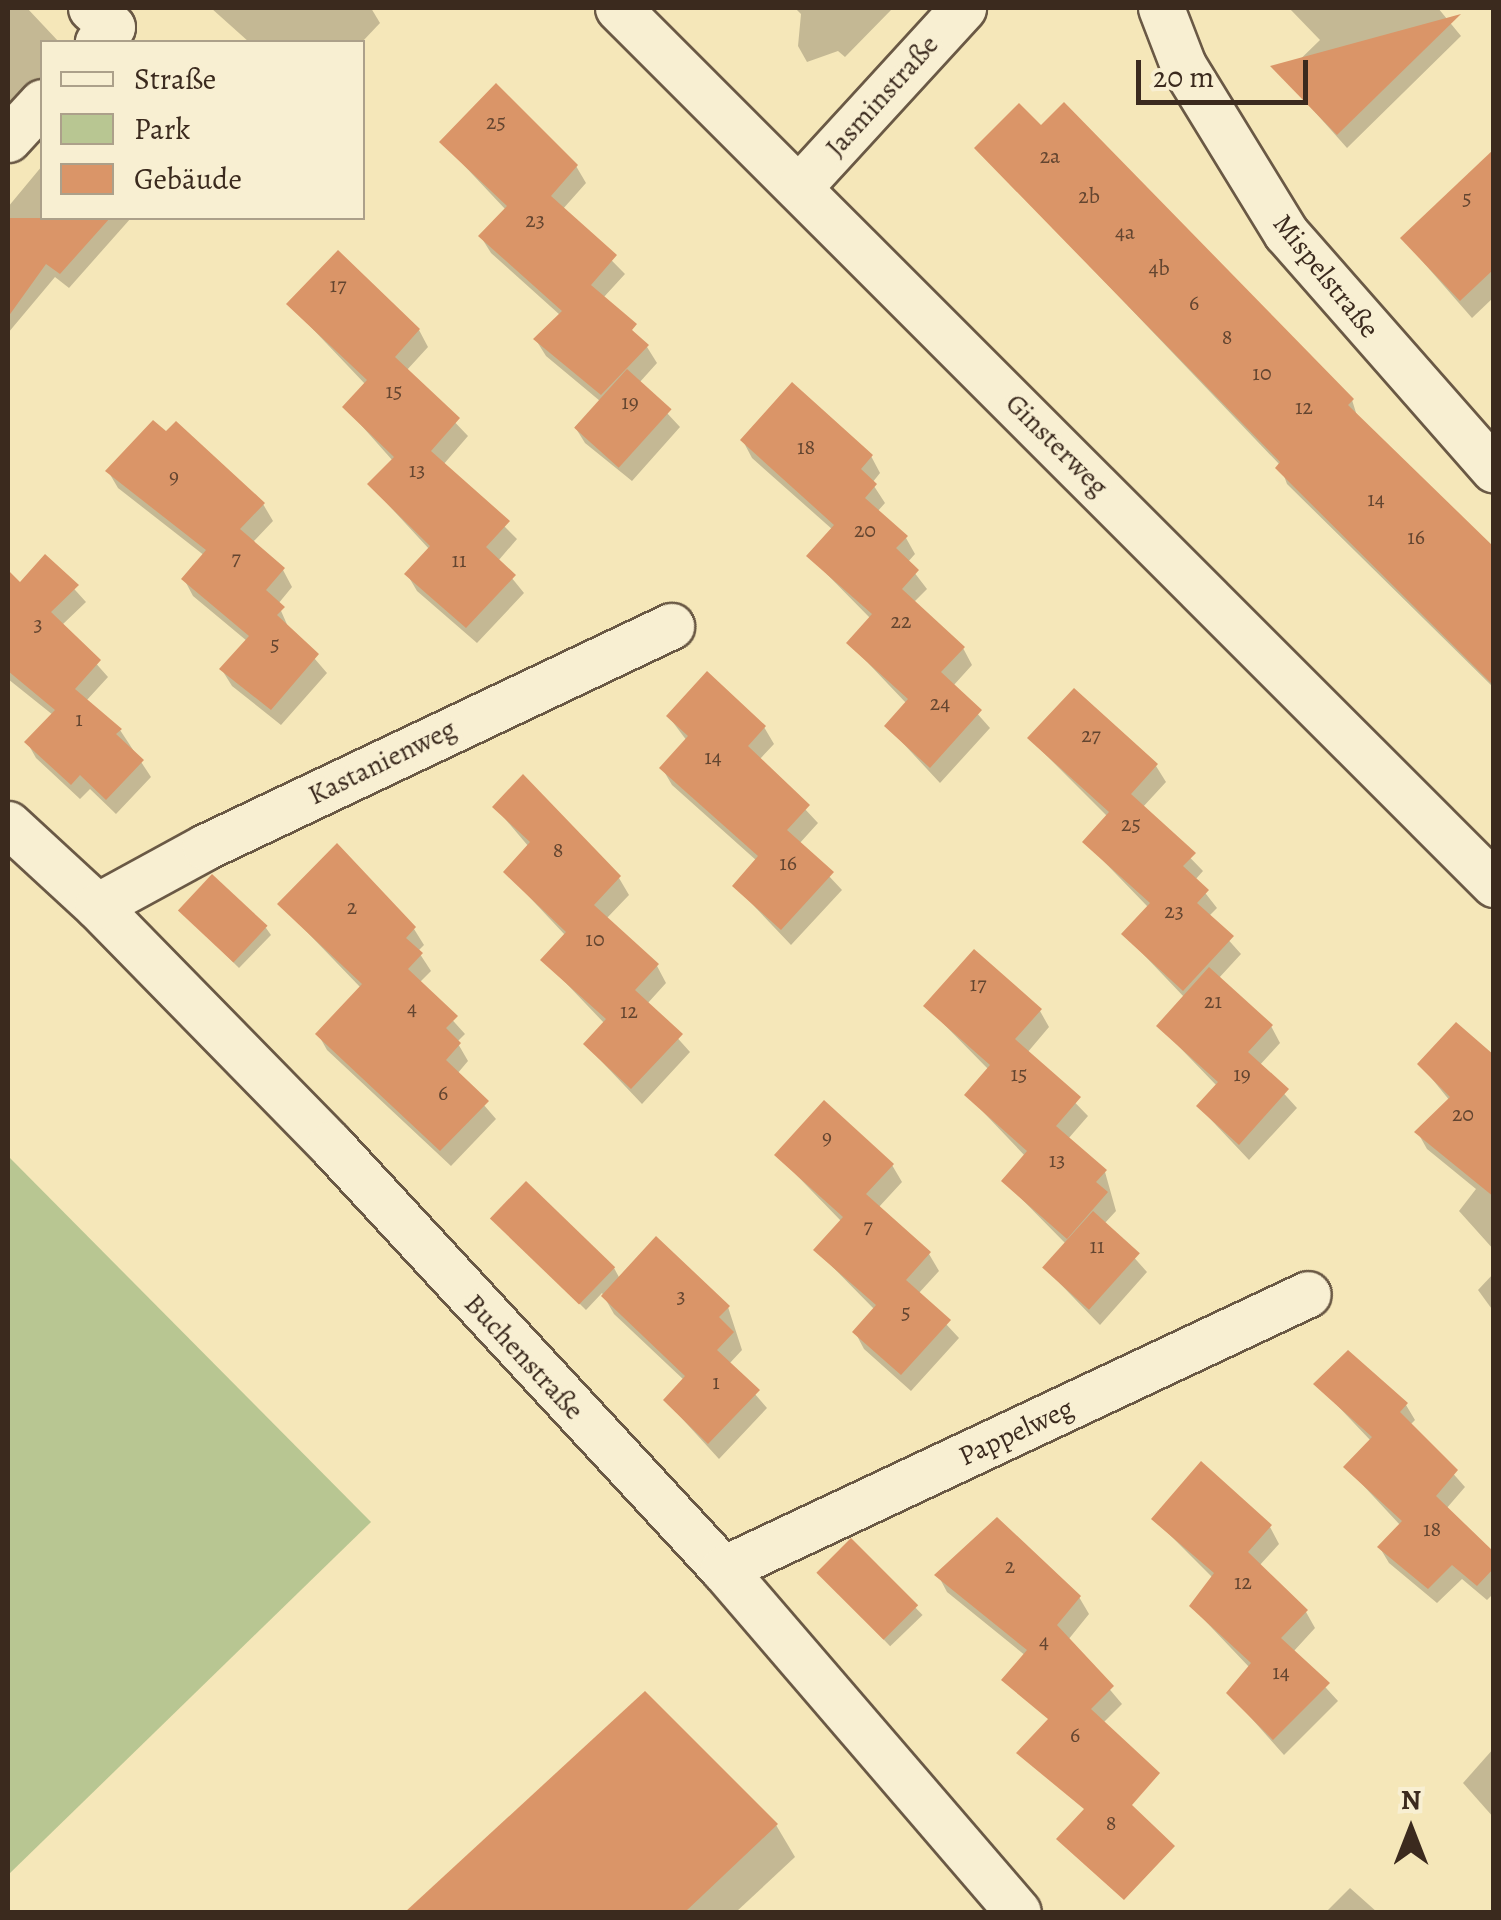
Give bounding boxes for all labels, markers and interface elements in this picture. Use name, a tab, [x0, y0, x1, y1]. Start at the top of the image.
street label: Jasminstraße	[819, 28, 945, 164]
legend	[40, 40, 365, 220]
scale bar	[1141, 40, 1314, 102]
text: 20 m	[1153, 57, 1214, 97]
text: Straße	[134, 59, 216, 99]
text: Park	[134, 109, 190, 149]
house number: 25	[486, 110, 506, 136]
house number: 2a	[1040, 144, 1060, 170]
text: Gebäude	[134, 159, 242, 199]
house number: 2b	[1078, 184, 1100, 210]
house number: 5	[1462, 186, 1472, 212]
street label: Mispelstraße	[1266, 207, 1386, 345]
house number: 23	[525, 208, 545, 234]
house number: 4a	[1115, 220, 1135, 246]
house number: 4b	[1148, 256, 1170, 282]
house number: 17	[330, 273, 346, 299]
house number: 6	[1189, 291, 1199, 317]
house number: 8	[1222, 325, 1232, 351]
house number: 10	[1252, 361, 1272, 387]
house number: 15	[386, 379, 402, 405]
street label: Ginsterweg	[999, 387, 1115, 503]
house number: 19	[621, 390, 639, 416]
house number: 12	[1295, 395, 1313, 421]
house number: 18	[797, 435, 815, 461]
house number: 13	[409, 458, 425, 484]
house number: 9	[169, 464, 179, 490]
house number: 14	[1367, 487, 1385, 513]
house number: 20	[854, 518, 876, 544]
house number: 16	[1407, 525, 1425, 551]
house number: 7	[231, 546, 241, 572]
house number: 11	[451, 548, 467, 574]
house number: 22	[891, 609, 911, 635]
house number: 3	[33, 612, 43, 638]
house number: 5	[270, 632, 280, 658]
house number: 24	[930, 691, 950, 717]
house number: 1	[75, 707, 83, 733]
street label: Kastanienweg	[303, 712, 461, 812]
house number: 27	[1081, 723, 1101, 749]
house number: 14	[704, 745, 722, 771]
house number: 25	[1121, 812, 1141, 838]
house number: 8	[553, 838, 563, 864]
house number: 16	[779, 851, 797, 877]
house number: 2	[347, 895, 357, 921]
house number: 23	[1164, 899, 1184, 925]
house number: 10	[585, 927, 605, 953]
house number: 17	[970, 972, 986, 998]
house number: 21	[1204, 989, 1222, 1015]
house number: 4	[407, 996, 417, 1022]
house number: 12	[620, 999, 638, 1025]
house number: 15	[1011, 1062, 1027, 1088]
house number: 19	[1233, 1062, 1251, 1088]
house number: 6	[438, 1081, 448, 1107]
house number: 20	[1452, 1102, 1474, 1128]
house number: 9	[822, 1125, 832, 1151]
house number: 13	[1049, 1148, 1065, 1174]
house number: 7	[863, 1214, 873, 1240]
house number: 11	[1089, 1234, 1105, 1260]
house number: 3	[676, 1284, 686, 1310]
street label: Buchenstraße	[457, 1287, 591, 1427]
house number: 5	[901, 1300, 911, 1326]
house number: 1	[712, 1370, 720, 1396]
street label: Pappelweg	[953, 1391, 1079, 1473]
house number: 18	[1423, 1517, 1441, 1543]
house number: 2	[1005, 1554, 1015, 1580]
house number: 12	[1234, 1570, 1252, 1596]
house number: 4	[1039, 1629, 1049, 1655]
house number: 14	[1272, 1660, 1290, 1686]
house number: 6	[1070, 1723, 1080, 1749]
north arrow	[1361, 1780, 1461, 1880]
text: N	[1401, 1781, 1421, 1819]
house number: 8	[1106, 1811, 1116, 1837]

